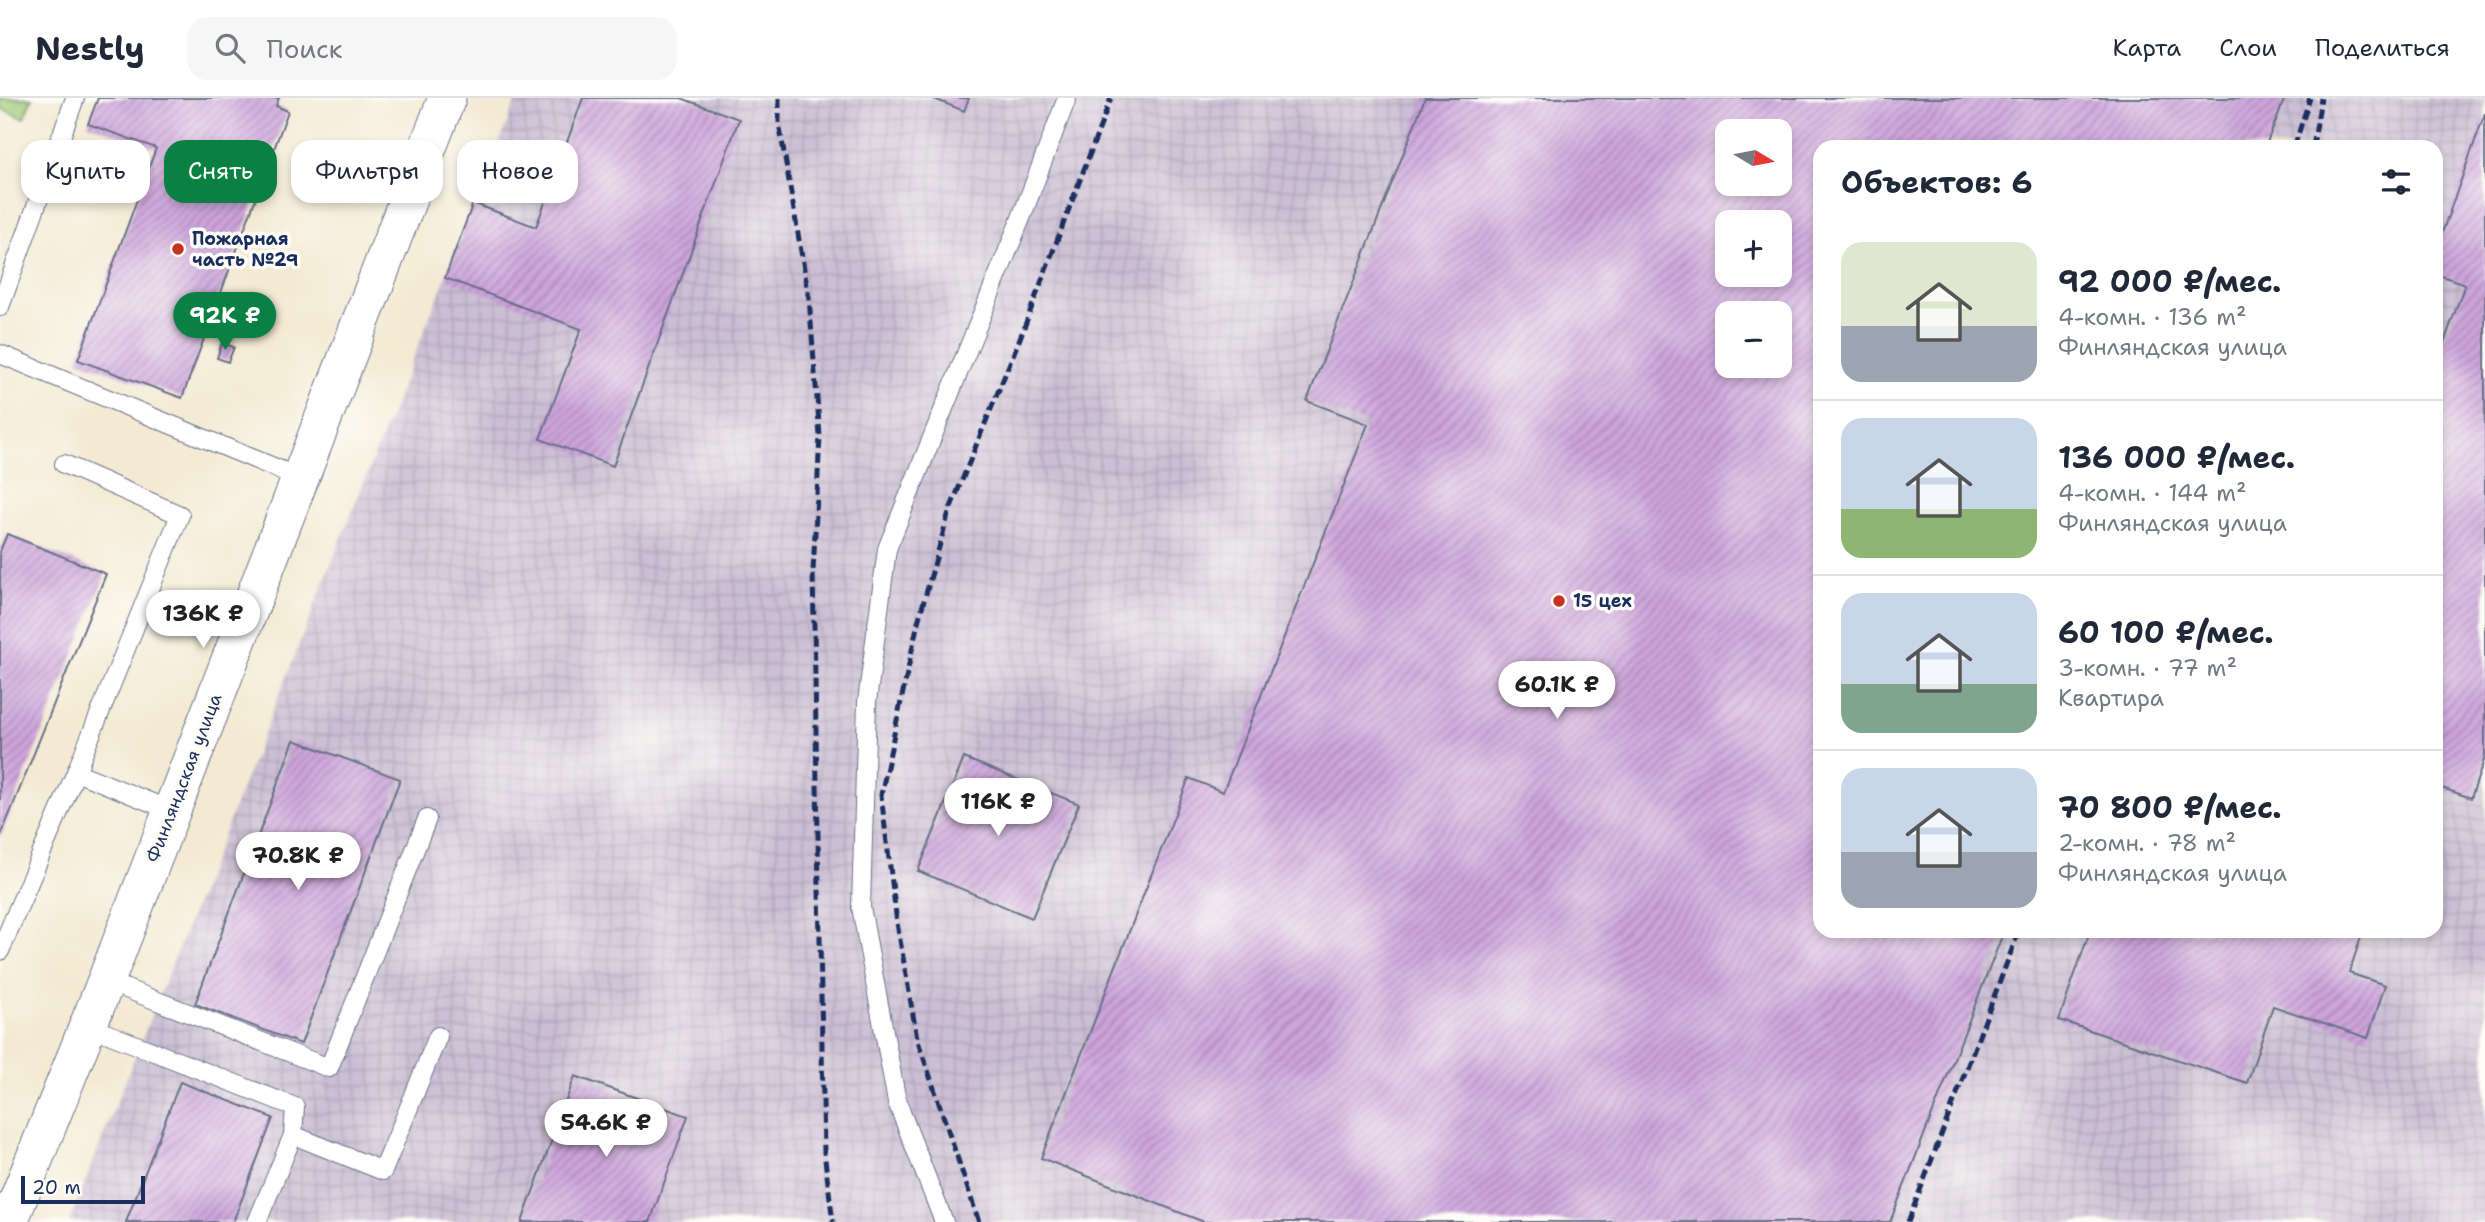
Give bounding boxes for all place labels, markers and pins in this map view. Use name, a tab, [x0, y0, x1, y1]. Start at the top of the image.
place label: Пожарная часть №29	[192, 227, 298, 272]
marker: Пожарная часть №29	[170, 241, 186, 257]
pin: 92K ₽	[176, 292, 274, 352]
place label: 15 цех	[1573, 589, 1632, 613]
pin: 136K ₽	[146, 590, 260, 650]
marker: 15 цех	[1551, 593, 1567, 609]
pin: 60.1K ₽	[1492, 662, 1622, 721]
pin: 116K ₽	[941, 778, 1055, 838]
pin: 70.8K ₽	[233, 832, 363, 892]
pin: 54.6K ₽	[541, 1100, 671, 1159]

